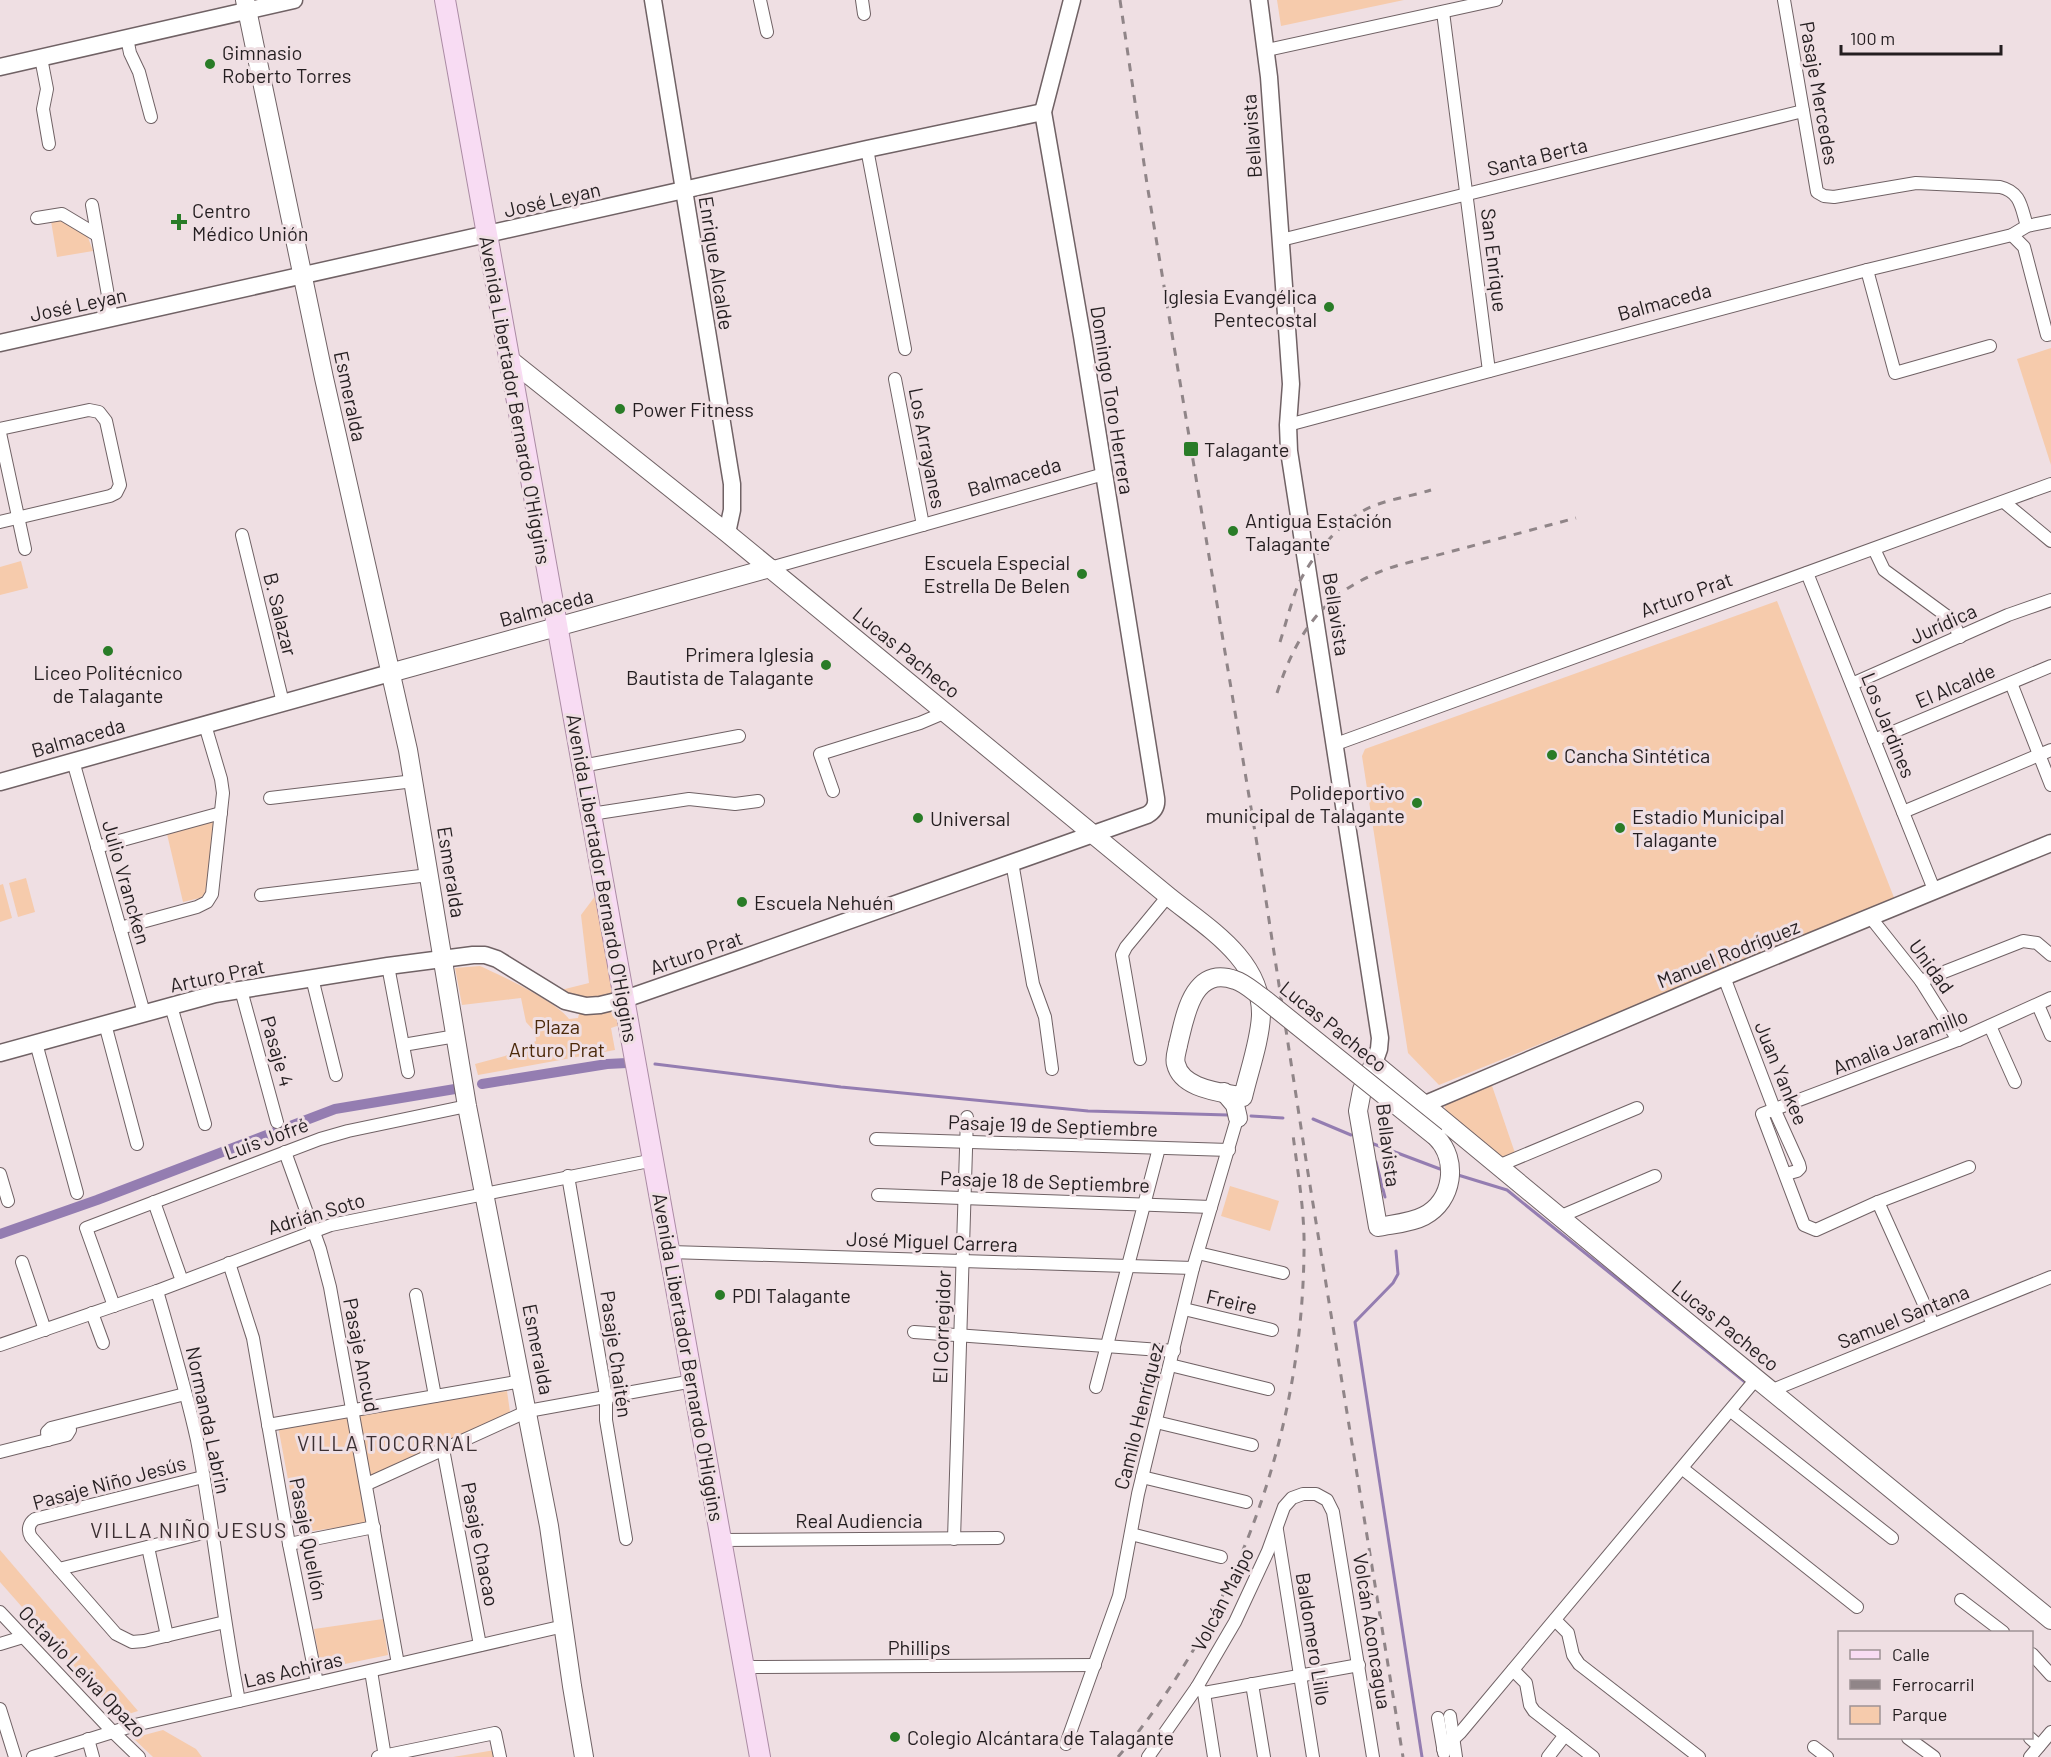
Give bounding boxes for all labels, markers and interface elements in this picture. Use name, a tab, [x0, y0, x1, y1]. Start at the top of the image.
scale bar	[1841, 18, 2002, 56]
street label: Pasaje Mercedes	[1796, 19, 1844, 167]
text: 100 m	[1850, 27, 1895, 49]
place label: Gimnasio Roberto Torres	[222, 40, 351, 87]
marker: Gimnasio Roberto Torres	[203, 57, 217, 71]
street label: Bellavista	[1236, 93, 1266, 179]
street label: Santa Berta	[1484, 132, 1590, 180]
street label: José Leyan	[501, 176, 603, 222]
street label: Enrique Alcalde	[695, 194, 739, 332]
place label: Centro Médico Unión	[192, 198, 309, 245]
street label: San Enrique	[1477, 207, 1513, 313]
marker: Centro Médico Unión	[170, 213, 188, 231]
street label: Avenida Libertador Bernardo O'Higgins	[475, 234, 557, 566]
street label: Balmaceda	[1614, 277, 1714, 325]
street label: José Leyan	[27, 282, 129, 326]
place label: Iglesia Evangélica Pentecostal	[1163, 284, 1317, 331]
marker: Iglesia Evangélica Pentecostal	[1322, 300, 1336, 314]
street label: Domingo Toro Herrera	[1086, 304, 1140, 496]
street label: Esmeralda	[330, 349, 372, 443]
street label: Los Arrayanes	[905, 386, 951, 510]
place label: Power Fitness	[632, 397, 754, 421]
marker: Power Fitness	[613, 402, 627, 416]
place label: Talagante	[1204, 437, 1289, 461]
marker: Talagante	[1182, 440, 1200, 458]
street label: Balmaceda	[964, 451, 1064, 501]
place label: Antigua Estación Talagante	[1245, 508, 1392, 555]
marker: Antigua Estación Talagante	[1226, 524, 1240, 538]
place label: Escuela Especial Estrella De Belen	[924, 550, 1070, 597]
street label: Arturo Prat	[1637, 566, 1735, 622]
marker: Escuela Especial Estrella De Belen	[1075, 567, 1089, 581]
street label: B. Salazar	[259, 570, 303, 658]
street label: Bellavista	[1319, 571, 1355, 657]
street label: Balmaceda	[496, 583, 596, 631]
street label: Jurídica	[1906, 598, 1980, 648]
street label: Lucas Pacheco	[848, 601, 966, 703]
place label: Primera Iglesia Bautista de Talagante	[626, 642, 814, 689]
marker: Liceo Politécnico de Talagante	[101, 644, 115, 658]
street label: El Alcalde	[1912, 657, 1998, 713]
marker: Primera Iglesia Bautista de Talagante	[819, 658, 833, 672]
place label: Liceo Politécnico de Talagante	[33, 660, 183, 707]
street label: Los Jardines	[1857, 669, 1921, 781]
street label: Balmaceda	[28, 712, 128, 762]
street label: Avenida Libertador Bernardo O'Higgins	[562, 712, 644, 1044]
place label: Cancha Sintética	[1564, 743, 1710, 767]
marker: Cancha Sintética	[1545, 748, 1559, 762]
place label: Polideportivo municipal de Talagante	[1205, 780, 1405, 827]
marker: Polideportivo municipal de Talagante	[1410, 796, 1424, 810]
place label: Estadio Municipal Talagante	[1632, 804, 1784, 851]
place label: Universal	[930, 806, 1010, 830]
marker: Universal	[911, 811, 925, 825]
street label: Julio Vrancken	[98, 817, 156, 947]
marker: Estadio Municipal Talagante	[1613, 821, 1627, 835]
street label: Esmeralda	[433, 825, 471, 919]
place label: Escuela Nehuén	[754, 890, 893, 914]
marker: Escuela Nehuén	[735, 895, 749, 909]
street label: Manuel Rodríguez	[1653, 913, 1803, 993]
street label: Arturo Prat	[647, 925, 745, 979]
street label: Unidad	[1904, 934, 1960, 998]
street label: Arturo Prat	[167, 953, 267, 997]
street label: Lucas Pacheco	[1275, 975, 1393, 1077]
street label: Amalia Jaramillo	[1829, 1003, 1971, 1079]
street label: Pasaje 4	[256, 1013, 300, 1089]
park label: Plaza Arturo Prat	[509, 1014, 605, 1061]
street label: Juan Yankee	[1750, 1018, 1814, 1128]
street label: Bellavista	[1372, 1102, 1406, 1188]
street label: Pasaje 19 de Septiembre	[948, 1109, 1158, 1141]
street label: Luis Jofré	[221, 1112, 311, 1164]
street label: Pasaje 18 de Septiembre	[940, 1165, 1150, 1197]
street label: Adrián Soto	[264, 1187, 368, 1239]
street label: Avenida Libertador Bernardo O'Higgins	[648, 1191, 730, 1523]
street label: José Miguel Carrera	[846, 1226, 1018, 1256]
street label: El Corregidor	[927, 1270, 955, 1384]
street label: Lucas Pacheco	[1667, 1274, 1785, 1376]
street label: Samuel Santana	[1834, 1279, 1972, 1353]
place label: PDI Talagante	[732, 1283, 851, 1307]
street label: Freire	[1204, 1283, 1260, 1319]
marker: PDI Talagante	[713, 1288, 727, 1302]
street label: Pasaje Chaitén	[596, 1289, 638, 1419]
street label: Pasaje Ancud	[339, 1296, 385, 1414]
street label: Esmeralda	[518, 1302, 560, 1396]
street label: Camilo Henríquez	[1108, 1340, 1168, 1492]
street label: Normanda Labrin	[182, 1344, 236, 1496]
district label: VILLA TOCORNAL	[297, 1430, 479, 1455]
street label: Pasaje Niño Jesús	[30, 1450, 188, 1514]
street label: Pasaje Quellón	[285, 1475, 333, 1603]
street label: Pasaje Chacao	[457, 1480, 505, 1608]
street label: Real Audiencia	[795, 1508, 923, 1532]
district label: VILLA NIÑO JESUS	[90, 1517, 288, 1542]
street label: Volcán Maipo	[1186, 1543, 1258, 1655]
street label: Volcán Aconcagua	[1349, 1551, 1397, 1711]
street label: Baldomero Lillo	[1292, 1571, 1336, 1707]
street label: Octavio Leiva Opazo	[14, 1600, 152, 1742]
legend	[1838, 1631, 2033, 1739]
street label: Phillips	[888, 1635, 950, 1659]
text: Calle	[1892, 1643, 1930, 1665]
street label: Las Achiras	[241, 1646, 345, 1692]
text: Ferrocarril	[1892, 1673, 1974, 1695]
text: Parque	[1892, 1703, 1947, 1725]
place label: Colegio Alcántara de Talagante	[907, 1725, 1174, 1749]
marker: Colegio Alcántara de Talagante	[888, 1730, 902, 1744]

